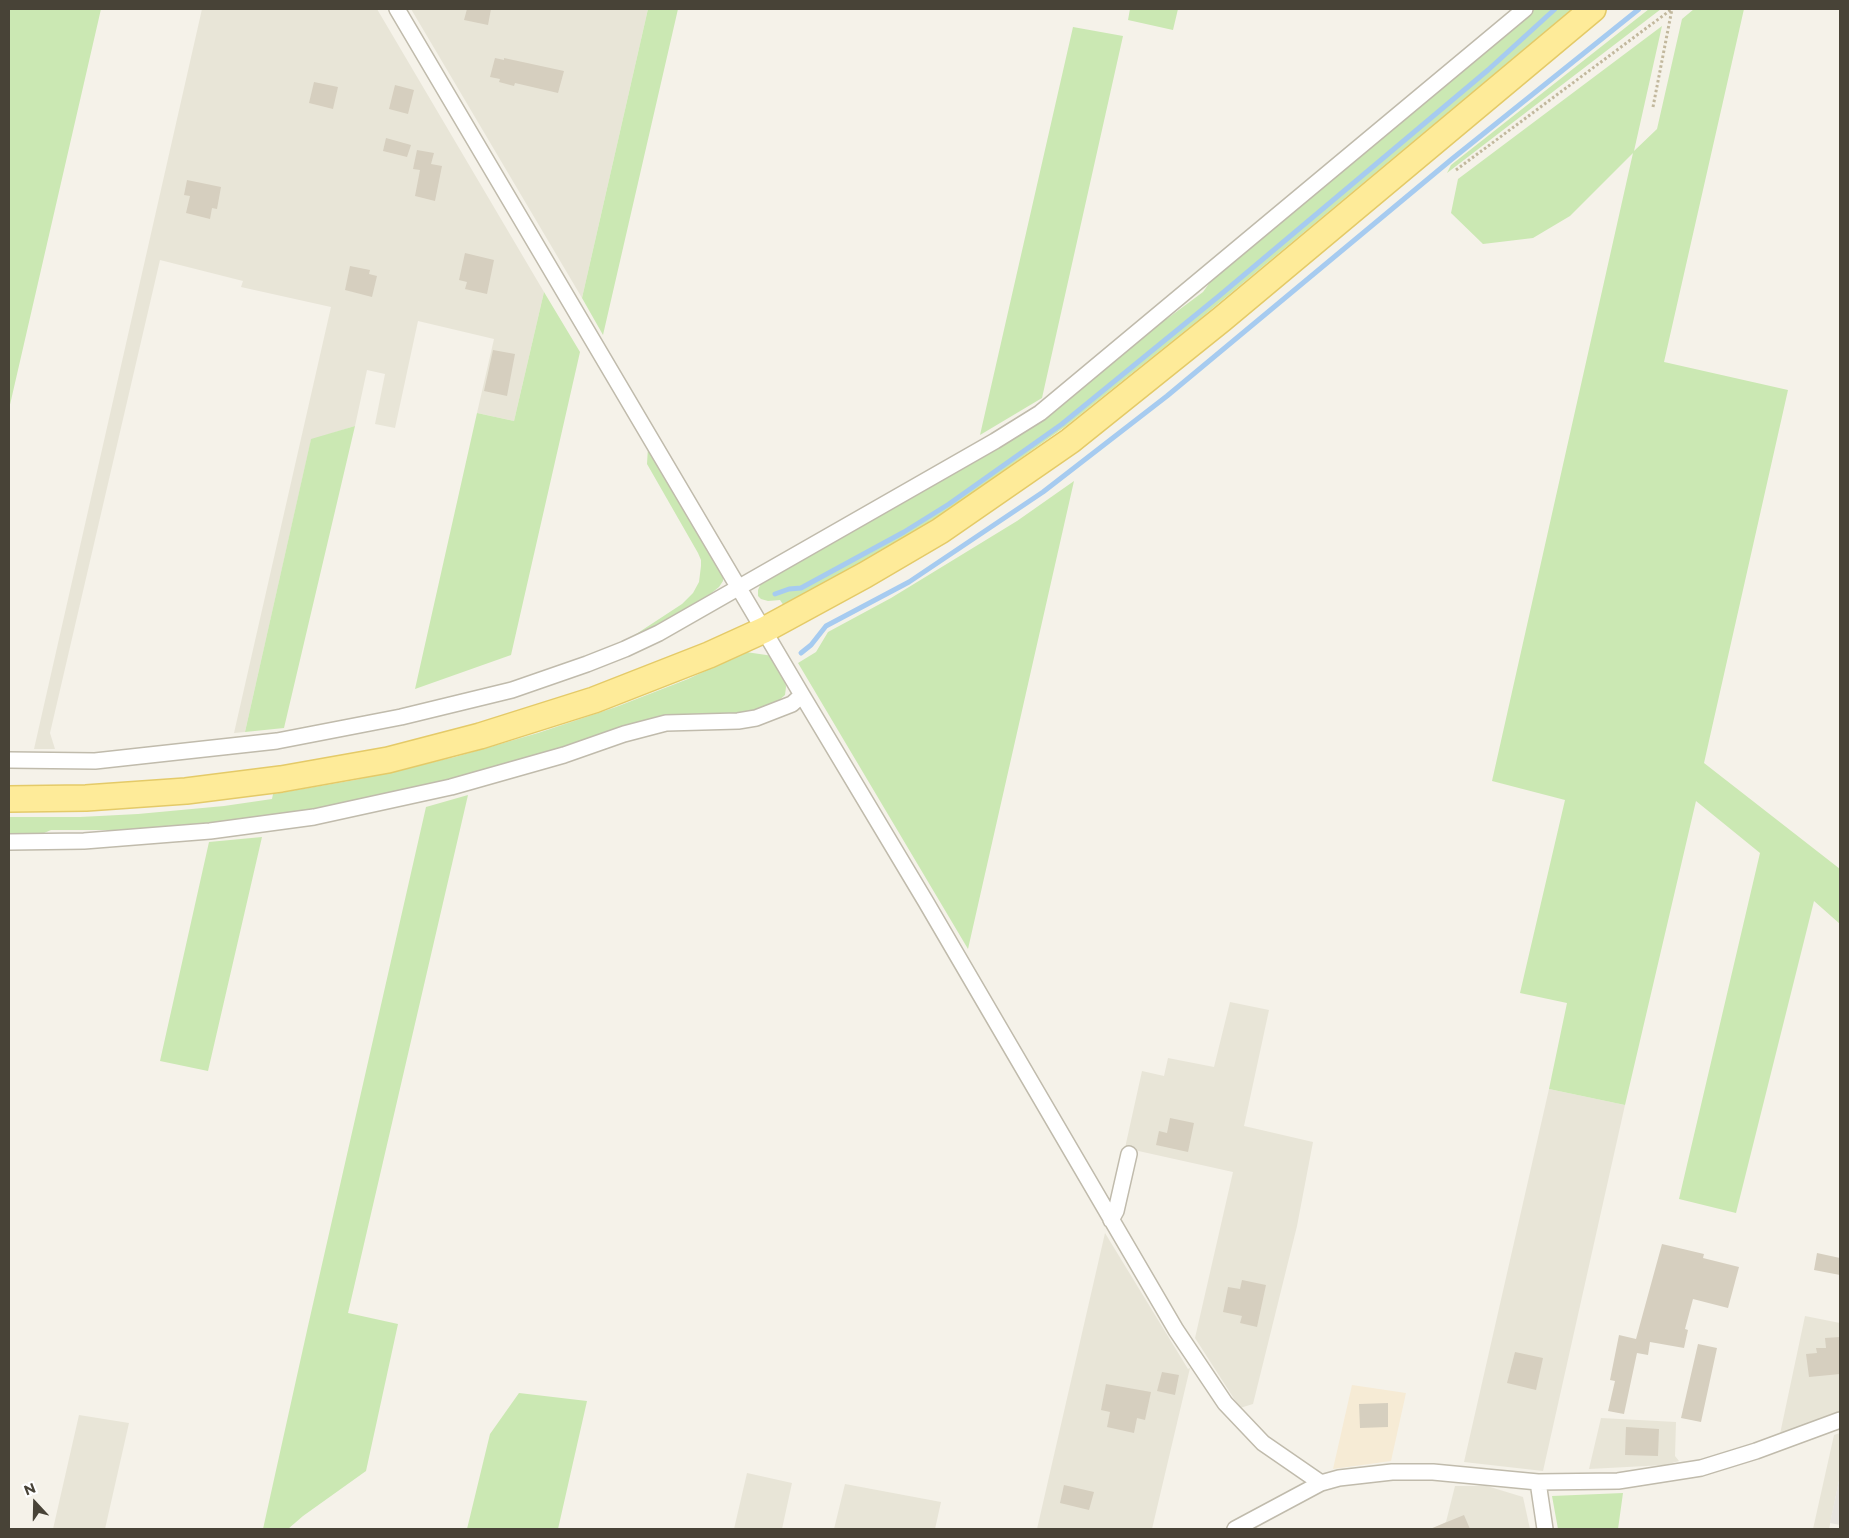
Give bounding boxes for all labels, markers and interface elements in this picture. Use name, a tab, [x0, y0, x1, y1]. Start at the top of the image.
north arrow	[10, 1478, 60, 1528]
text: N	[21, 1479, 38, 1499]

